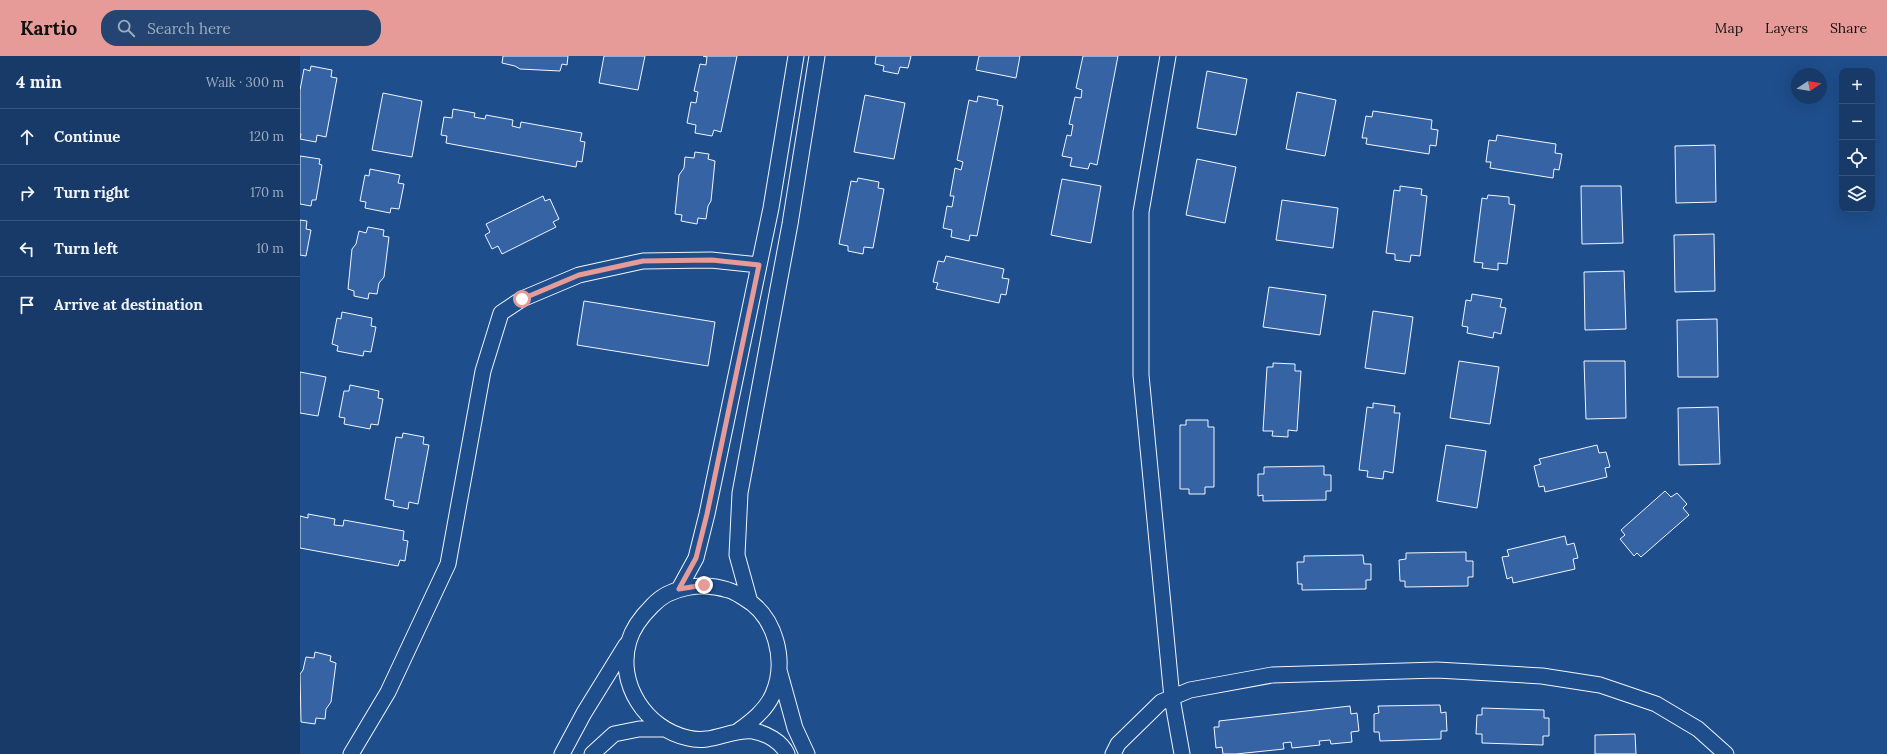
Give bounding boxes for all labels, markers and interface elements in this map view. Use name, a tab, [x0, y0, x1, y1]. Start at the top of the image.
search box	[101, 10, 381, 46]
text: Kartio	[20, 16, 77, 40]
icon: search	[115, 17, 137, 39]
text: Search here	[147, 19, 231, 38]
text: Map	[1715, 19, 1743, 37]
text: Layers	[1765, 19, 1808, 37]
text: Share	[1830, 19, 1867, 37]
north arrow	[1791, 68, 1827, 104]
map controls	[1839, 68, 1875, 212]
button: +	[1839, 68, 1875, 104]
text: 4 min	[16, 71, 62, 93]
text: Walk · 300 m	[206, 74, 284, 91]
button: −	[1839, 104, 1875, 140]
icon: ahead	[16, 126, 38, 148]
text: Continue	[54, 127, 120, 146]
text: 120 m	[249, 128, 284, 145]
button: locate	[1839, 140, 1875, 176]
button: layers	[1839, 176, 1875, 212]
icon: right	[16, 182, 38, 204]
text: Turn right	[54, 183, 130, 202]
text: 170 m	[250, 184, 284, 201]
icon: left	[16, 238, 38, 260]
text: Turn left	[54, 239, 118, 258]
text: 10 m	[256, 240, 284, 257]
route start	[513, 290, 531, 308]
icon: arrive	[16, 294, 38, 316]
text: Arrive at destination	[54, 295, 203, 314]
route end	[695, 576, 713, 594]

